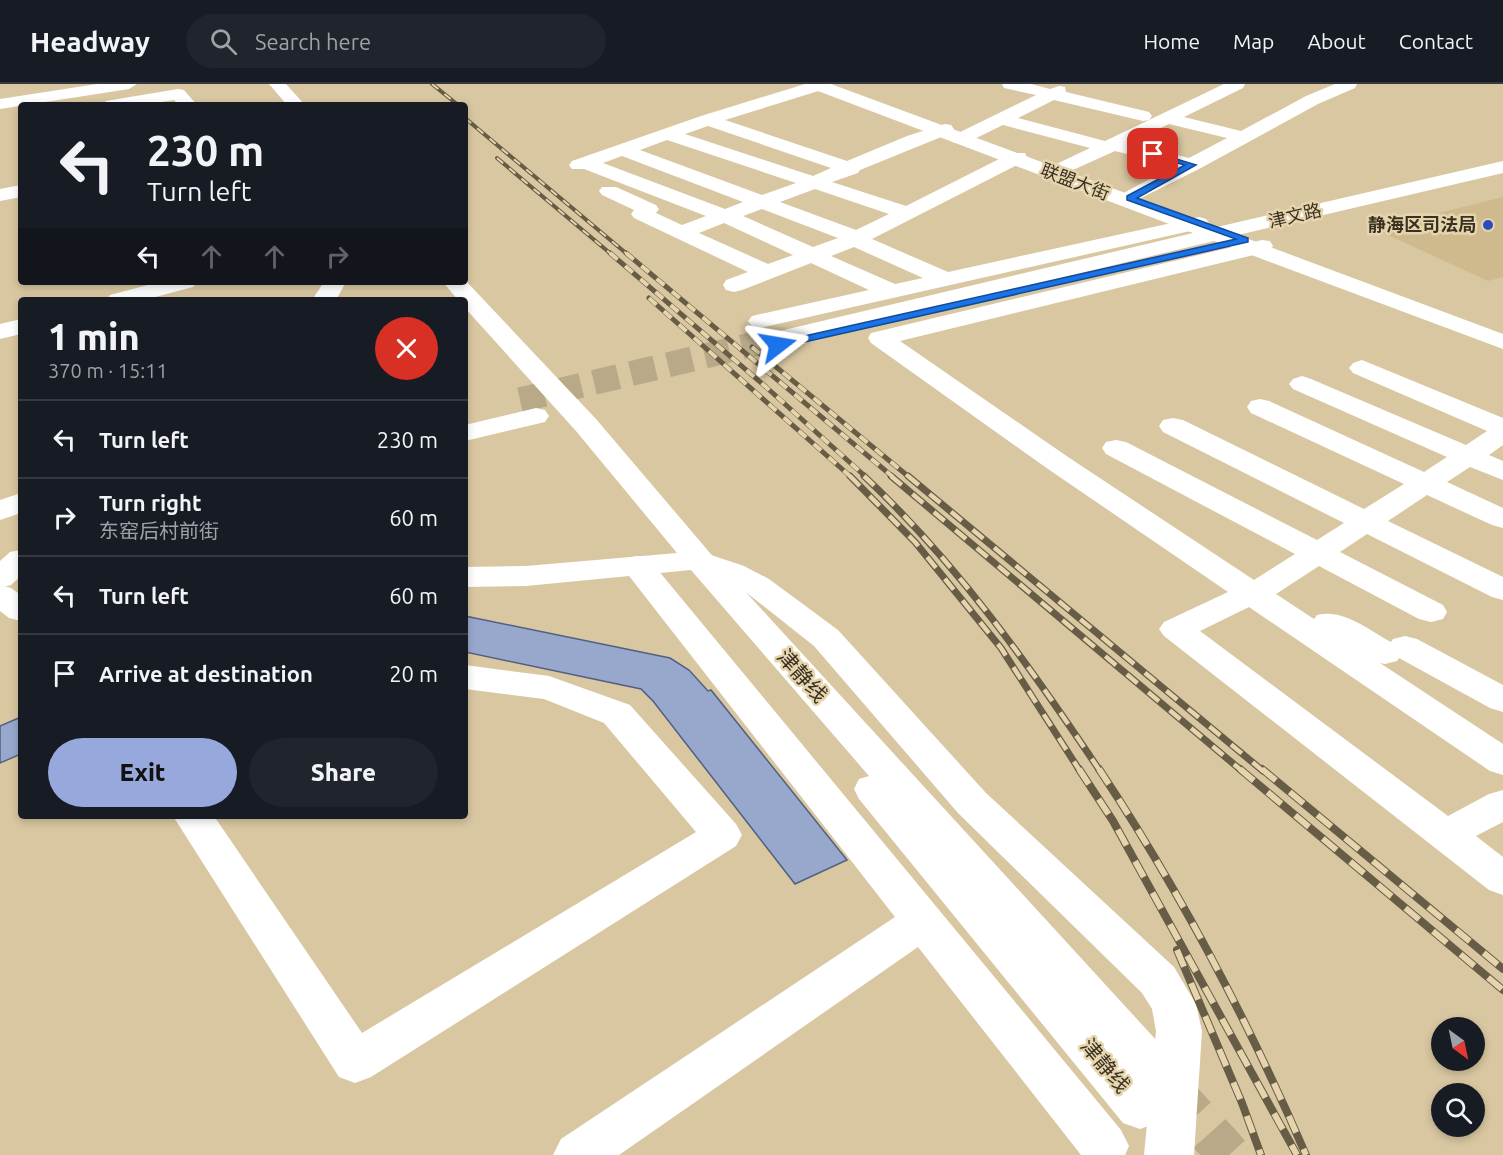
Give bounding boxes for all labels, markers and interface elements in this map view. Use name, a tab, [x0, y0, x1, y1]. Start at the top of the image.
search box	[186, 14, 606, 68]
icon: search	[207, 25, 240, 58]
text: Headway	[30, 26, 150, 57]
text: Search here	[255, 29, 371, 54]
text: Home	[1143, 29, 1200, 53]
text: Map	[1233, 29, 1274, 53]
text: About	[1307, 29, 1366, 53]
text: Contact	[1399, 29, 1473, 53]
icon: left	[48, 126, 126, 204]
text: 230 m	[147, 127, 264, 174]
pin	[1127, 128, 1178, 179]
icon: arrive	[1136, 137, 1169, 170]
street label: 联盟大街	[1038, 159, 1113, 203]
text: Turn left	[147, 176, 251, 206]
street label: 津文路	[1266, 199, 1323, 231]
place label: 静海区司法局	[1368, 214, 1476, 234]
marker: 静海区司法局	[1481, 218, 1495, 232]
icon: left	[132, 240, 165, 273]
icon: ahead	[195, 240, 228, 273]
icon: ahead	[258, 240, 291, 273]
icon: right	[321, 240, 354, 273]
position arrow	[746, 313, 810, 377]
text: 1 min	[48, 316, 140, 357]
button: close	[375, 317, 438, 380]
text: 370 m · 15:11	[48, 359, 168, 382]
icon: left	[48, 423, 81, 456]
text: Turn left	[99, 427, 189, 452]
text: 230 m	[377, 427, 438, 452]
text: Turn right	[99, 490, 201, 515]
icon: right	[48, 501, 81, 534]
text: 60 m	[389, 505, 438, 530]
text: 东窑后村前街	[99, 519, 219, 542]
icon: left	[48, 579, 81, 612]
text: Turn left	[99, 583, 189, 608]
text: 60 m	[389, 583, 438, 608]
street label: 津静线	[773, 644, 833, 707]
icon: arrive	[48, 657, 81, 690]
text: Arrive at destination	[99, 661, 313, 686]
text: 20 m	[389, 661, 438, 686]
button: Exit	[48, 738, 237, 807]
button: Share	[249, 738, 438, 807]
north arrow	[1431, 1017, 1485, 1071]
map controls	[1431, 1017, 1485, 1137]
street label: 津静线	[1076, 1034, 1135, 1097]
button: search	[1431, 1083, 1485, 1137]

